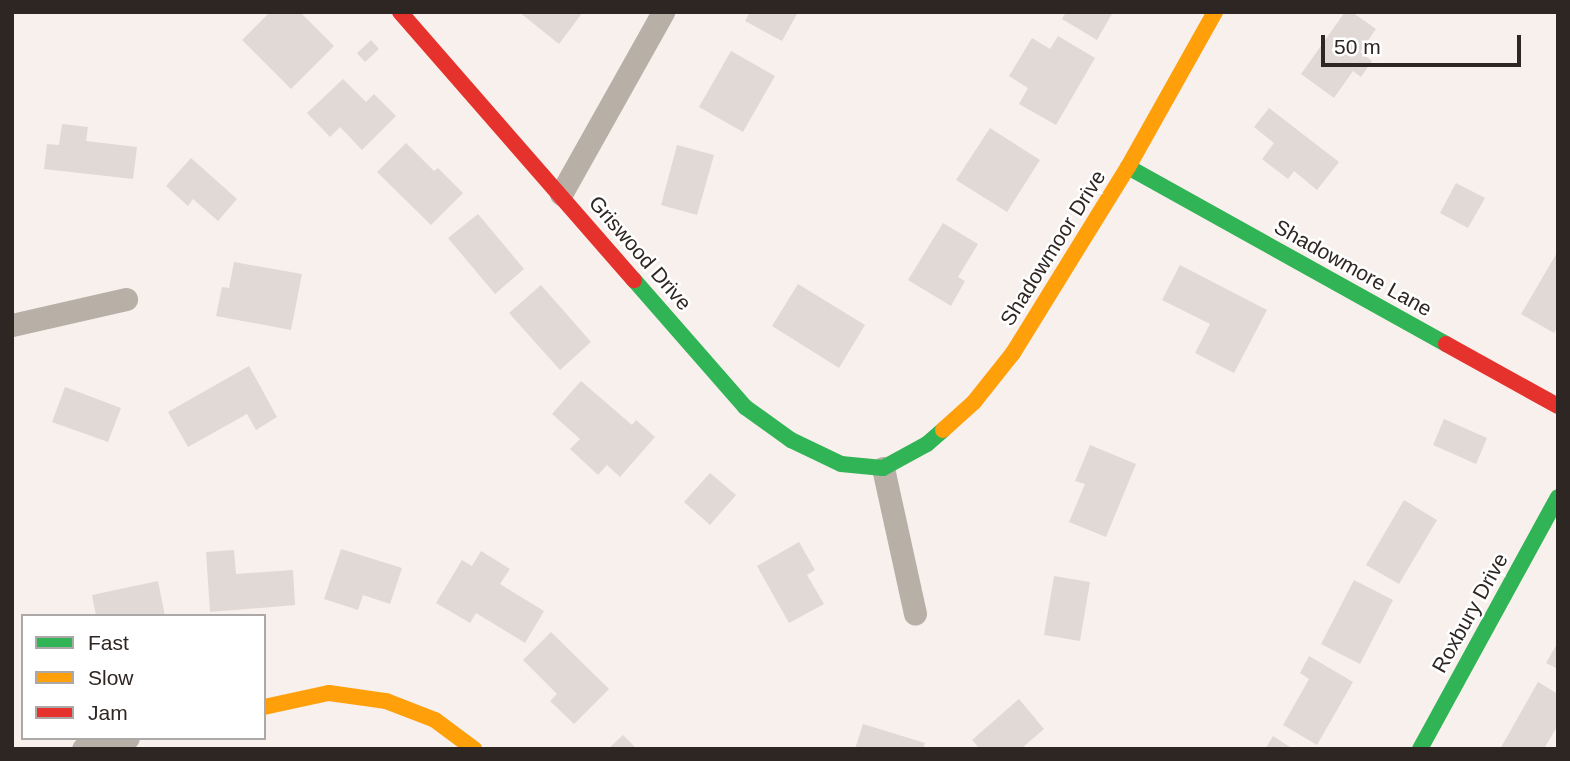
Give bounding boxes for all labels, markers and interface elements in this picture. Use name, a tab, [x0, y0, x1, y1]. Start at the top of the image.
scale bar	[1325, 21, 1524, 65]
text: 50 m	[1334, 35, 1381, 58]
street label: Shadowmoor Drive	[995, 166, 1111, 330]
street label: Griswood Drive	[583, 191, 697, 315]
street label: Shadowmore Lane	[1270, 214, 1436, 322]
street label: Roxbury Drive	[1427, 549, 1513, 677]
legend	[21, 614, 266, 740]
text: Fast	[88, 631, 129, 654]
text: Slow	[88, 666, 134, 689]
text: Jam	[88, 701, 128, 724]

